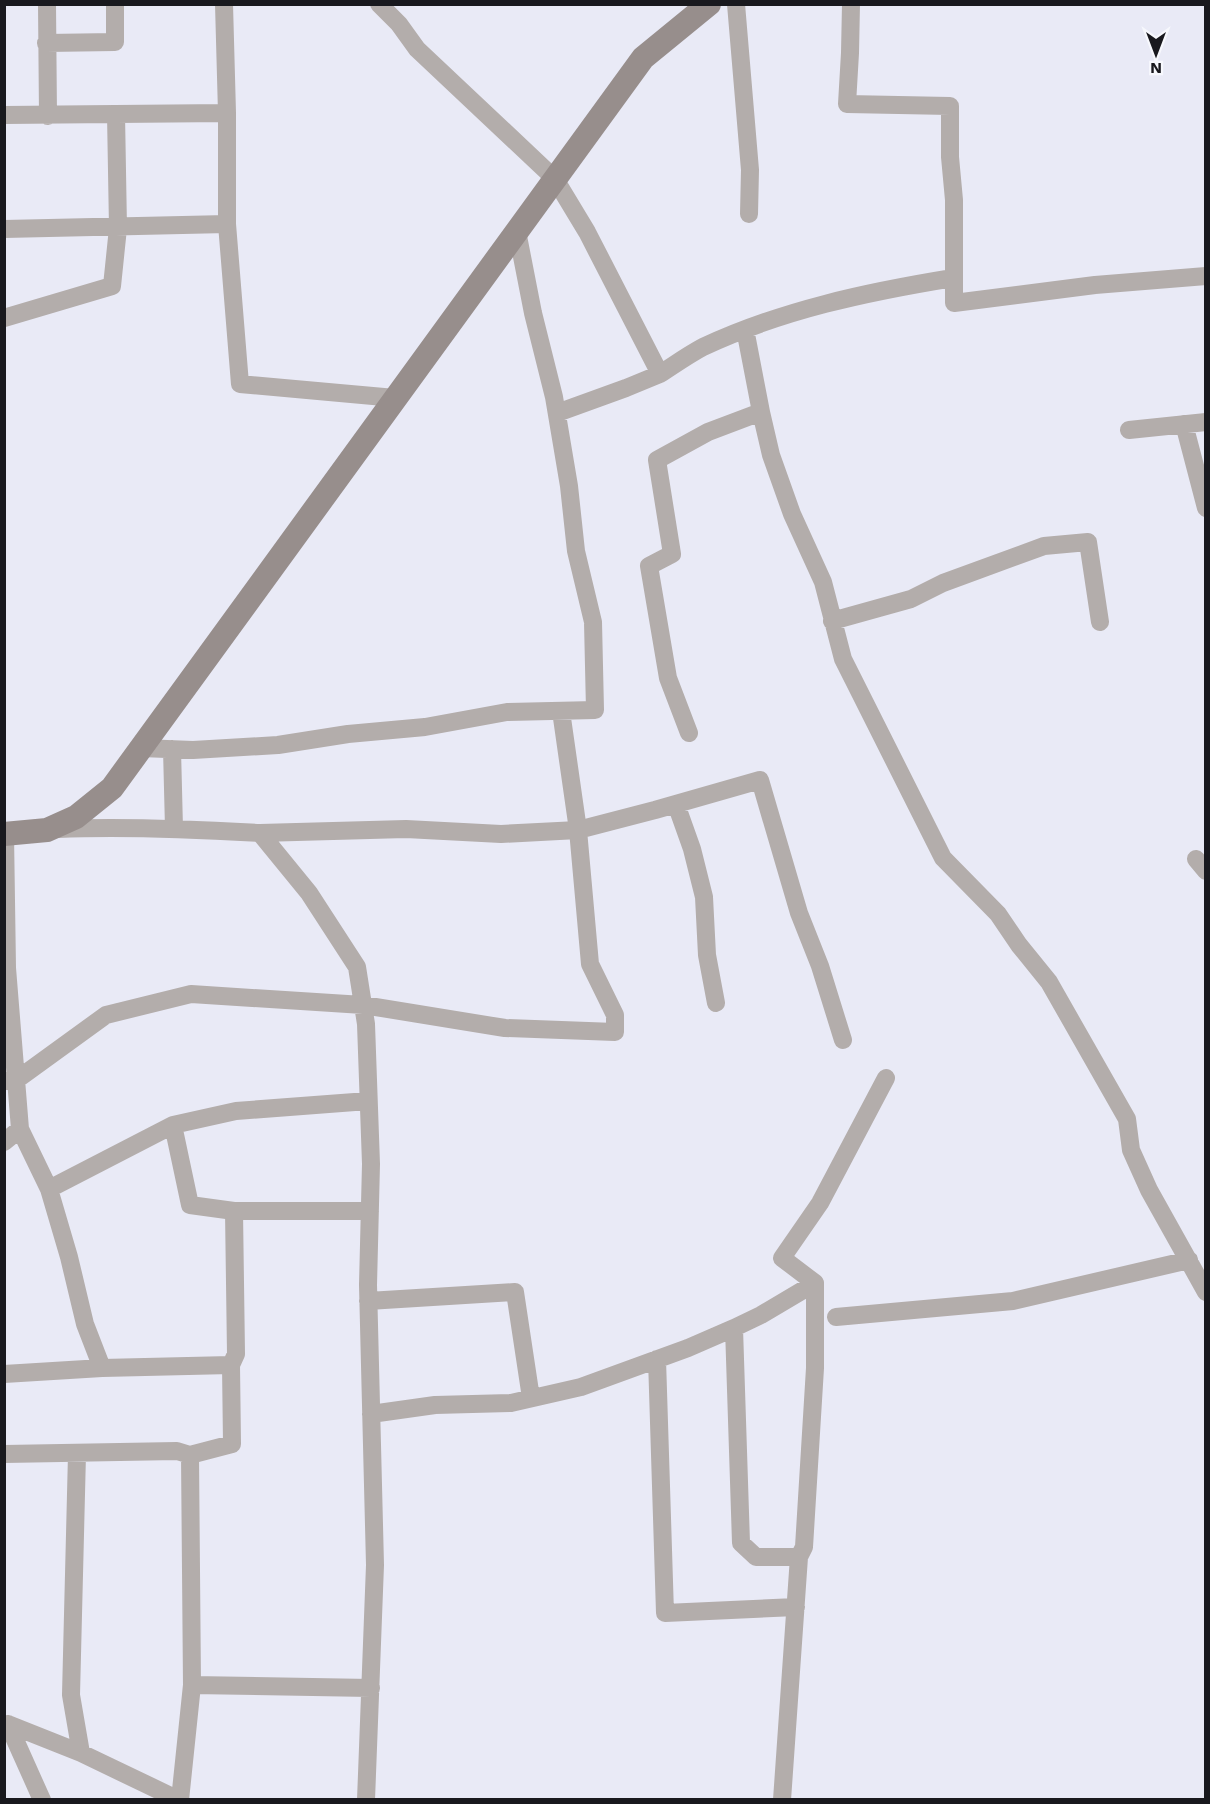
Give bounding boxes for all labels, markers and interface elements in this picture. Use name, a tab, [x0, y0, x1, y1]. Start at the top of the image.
north arrow	[1126, 24, 1186, 84]
text: N	[1150, 59, 1162, 78]

